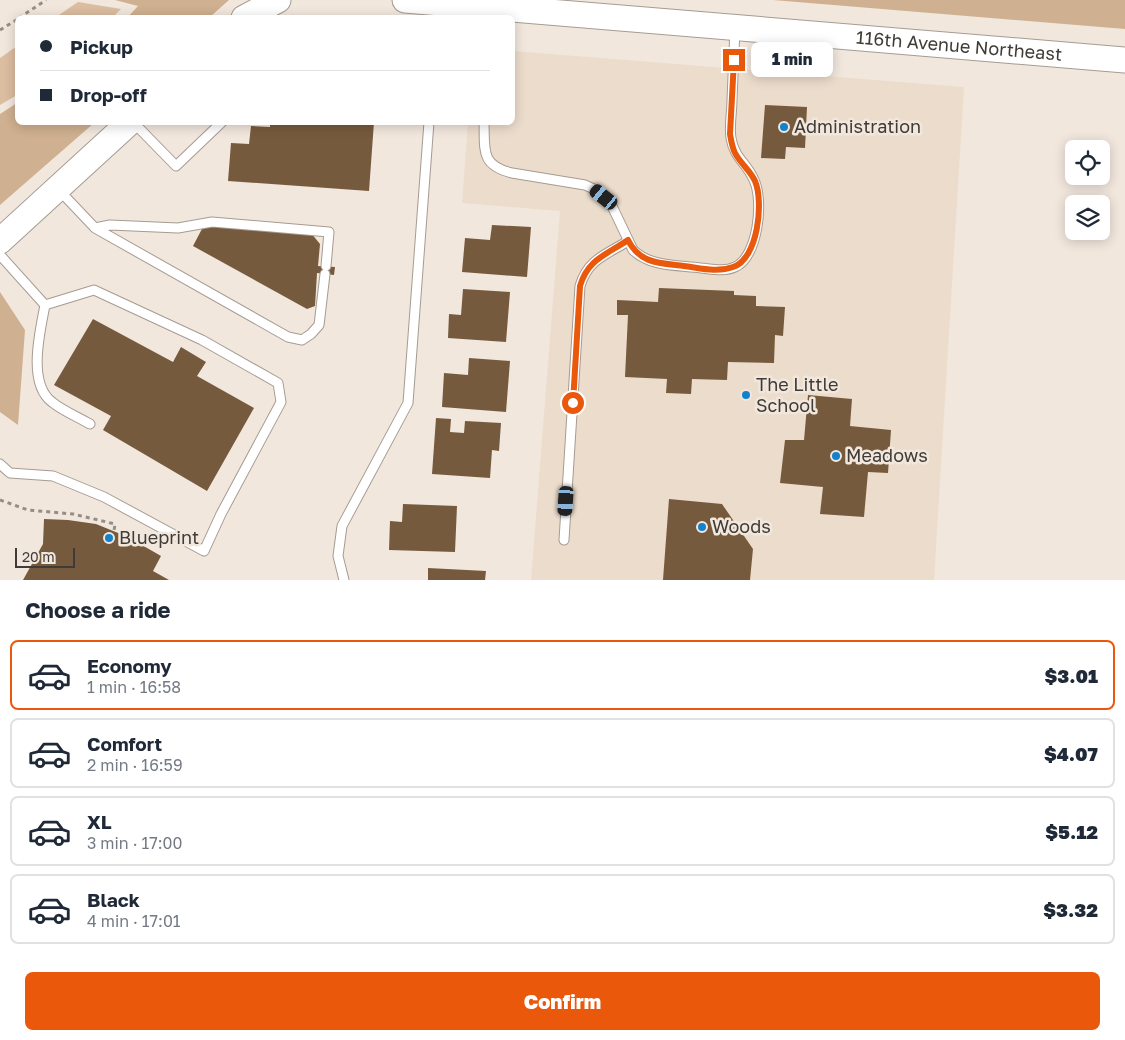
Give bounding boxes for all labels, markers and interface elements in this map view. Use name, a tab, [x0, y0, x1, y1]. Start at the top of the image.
street label: 116th Avenue Northeast	[855, 26, 1063, 65]
text: Pickup	[70, 35, 133, 58]
callout: 1 min	[752, 42, 834, 78]
route end	[723, 49, 745, 71]
text: 1 min	[772, 49, 812, 69]
text: Drop-off	[70, 83, 147, 106]
place label: Administration	[794, 115, 921, 137]
marker: Administration	[778, 121, 790, 133]
map controls	[1065, 140, 1110, 240]
button: locate	[1065, 140, 1110, 185]
car	[587, 182, 620, 212]
button: layers	[1065, 195, 1110, 240]
place label: The Little School	[756, 373, 839, 416]
marker: The Little School	[740, 389, 752, 401]
route start	[562, 392, 584, 414]
place label: Meadows	[846, 444, 928, 466]
marker: Meadows	[830, 450, 842, 462]
car	[557, 486, 574, 516]
place label: Woods	[712, 515, 771, 537]
marker: Woods	[696, 521, 708, 533]
place label: Blueprint	[119, 526, 199, 548]
marker: Blueprint	[103, 532, 115, 544]
scale bar	[15, 545, 75, 568]
text: 20 m	[22, 548, 55, 565]
text: Choose a ride	[25, 596, 171, 623]
icon: car	[27, 653, 72, 698]
text: Economy	[87, 654, 172, 677]
text: $3.01	[1044, 664, 1098, 687]
text: 1 min · 16:58	[87, 677, 181, 697]
icon: car	[27, 731, 72, 776]
text: Comfort	[87, 732, 162, 755]
text: $4.07	[1044, 742, 1098, 765]
text: 2 min · 16:59	[87, 755, 183, 775]
icon: car	[27, 809, 72, 854]
text: XL	[87, 810, 112, 833]
text: $5.12	[1045, 820, 1098, 843]
text: 3 min · 17:00	[87, 833, 182, 853]
icon: car	[27, 887, 72, 932]
text: Black	[87, 888, 140, 911]
text: $3.32	[1043, 898, 1098, 921]
text: 4 min · 17:01	[87, 911, 181, 931]
button: Confirm	[25, 972, 1100, 1030]

